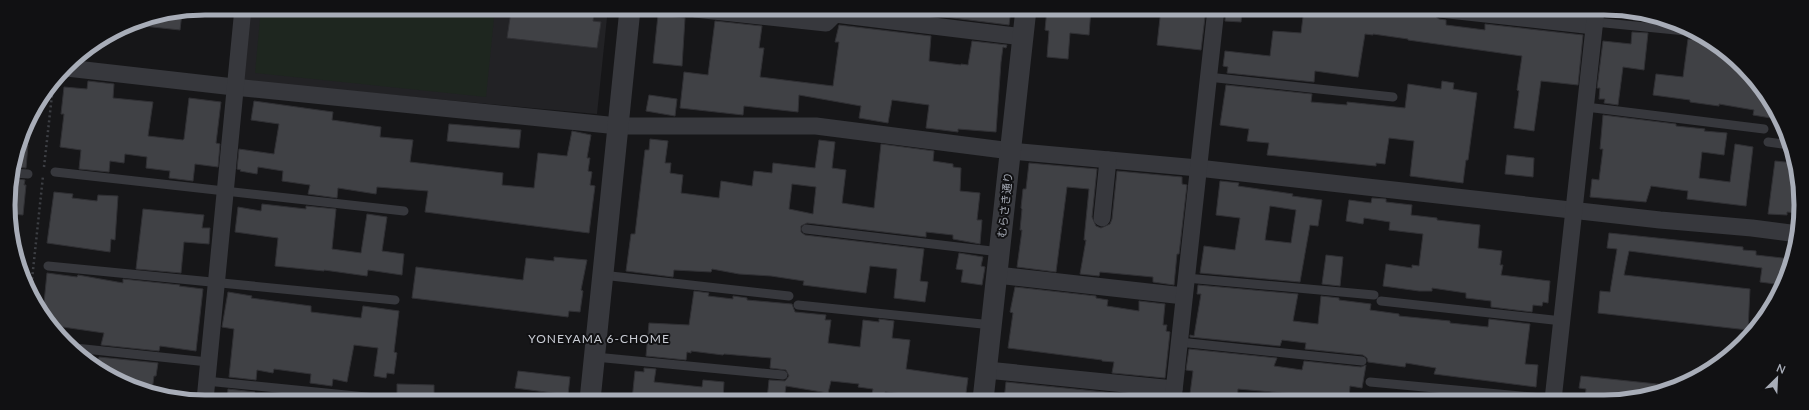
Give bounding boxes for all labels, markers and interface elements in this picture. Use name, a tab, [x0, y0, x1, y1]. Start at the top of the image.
street label: むらさき通り	[995, 171, 1014, 238]
district label: YONEYAMA 6-CHOME	[528, 331, 670, 346]
north arrow	[1757, 358, 1797, 398]
text: N	[1775, 361, 1788, 376]

